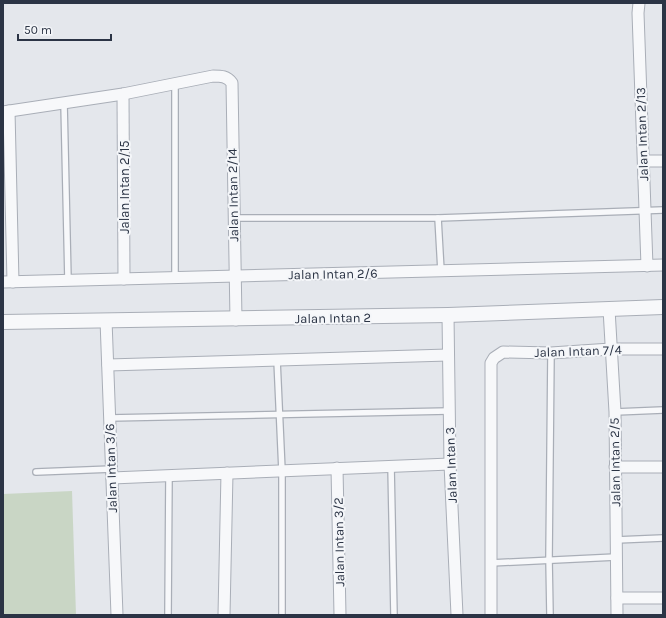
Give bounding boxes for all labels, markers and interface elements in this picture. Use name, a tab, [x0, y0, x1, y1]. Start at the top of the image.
scale bar	[18, 16, 111, 42]
text: 50 m	[24, 23, 52, 37]
street label: Jalan Intan 2/13	[633, 87, 651, 181]
street label: Jalan Intan 2/15	[117, 140, 132, 234]
street label: Jalan Intan 2/14	[225, 148, 241, 242]
street label: Jalan Intan 2/6	[288, 266, 378, 282]
street label: Jalan Intan 2	[295, 310, 371, 326]
street label: Jalan Intan 7/4	[534, 342, 622, 360]
street label: Jalan Intan 2/5	[607, 417, 623, 507]
street label: Jalan Intan 3/6	[102, 423, 120, 513]
street label: Jalan Intan 3	[442, 427, 460, 503]
street label: Jalan Intan 3/2	[331, 497, 347, 587]

